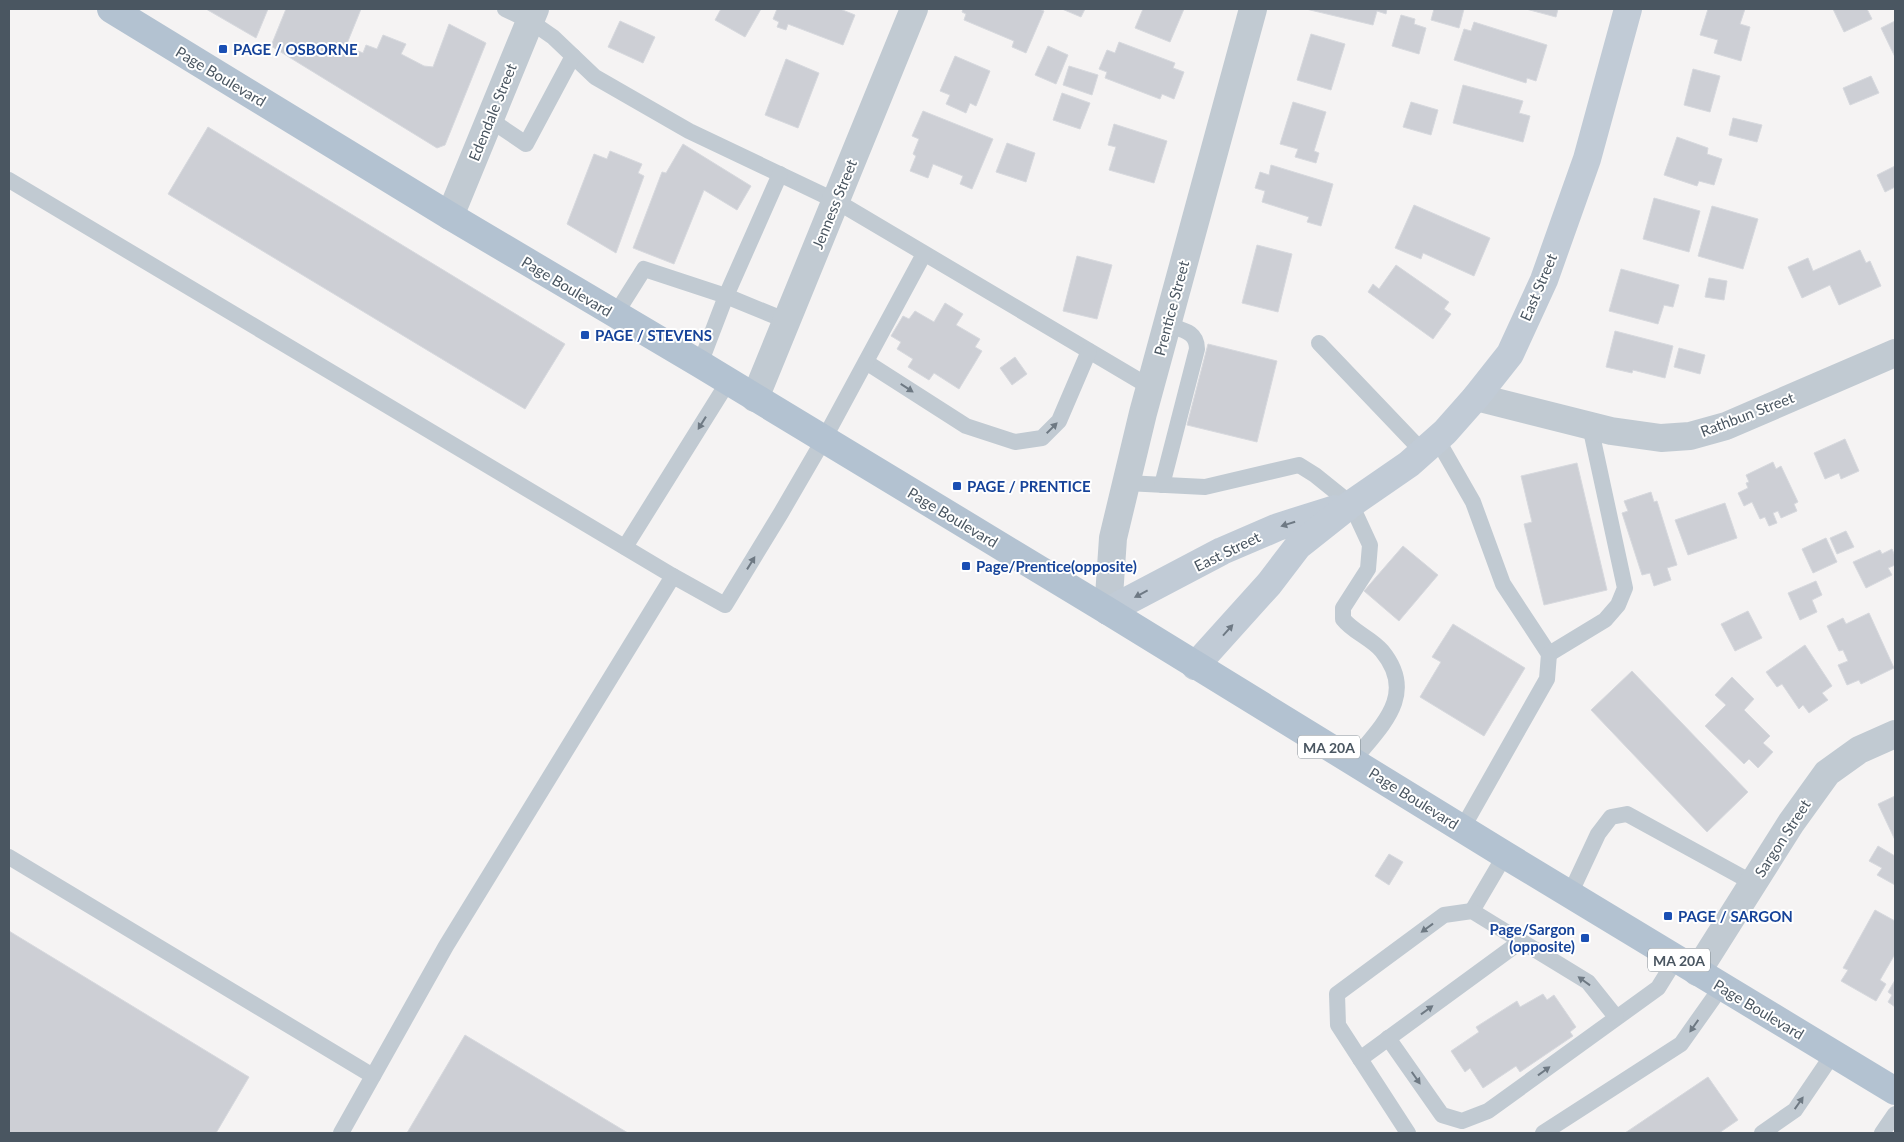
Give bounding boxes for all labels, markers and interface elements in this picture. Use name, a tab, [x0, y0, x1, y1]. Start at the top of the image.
place label: PAGE / OSBORNE	[233, 40, 358, 58]
street label: Page Boulevard	[173, 42, 269, 110]
marker: PAGE / OSBORNE	[217, 43, 229, 55]
street label: Edendale Street	[464, 60, 520, 163]
street label: Jenness Street	[808, 156, 860, 251]
street label: East Street	[1516, 250, 1560, 323]
street label: Page Boulevard	[519, 252, 615, 320]
street label: Prentice Street	[1150, 258, 1192, 358]
place label: PAGE / STEVENS	[595, 326, 712, 344]
marker: PAGE / STEVENS	[579, 329, 591, 341]
one-way arrow	[900, 383, 914, 393]
street label: Rathbun Street	[1698, 388, 1797, 440]
one-way arrow	[697, 416, 707, 430]
one-way arrow	[1046, 422, 1058, 434]
place label: PAGE / PRENTICE	[967, 477, 1091, 495]
marker: PAGE / PRENTICE	[951, 480, 963, 492]
street label: Page Boulevard	[905, 483, 1001, 551]
one-way arrow	[1280, 520, 1295, 528]
street label: East Street	[1191, 527, 1264, 575]
one-way arrow	[746, 557, 755, 570]
place label: Page/Prentice(opposite)	[976, 557, 1137, 575]
marker: Page/Prentice(opposite)	[960, 560, 972, 572]
one-way arrow	[1134, 590, 1149, 598]
one-way arrow	[1222, 624, 1234, 636]
road number: MA 20A	[1298, 736, 1360, 759]
street label: Page Boulevard	[1366, 763, 1462, 833]
street label: Sargon Street	[1750, 795, 1814, 880]
place label: PAGE / SARGON	[1678, 907, 1793, 925]
marker: PAGE / SARGON	[1662, 910, 1674, 922]
place label: Page/Sargon (opposite)	[1489, 920, 1575, 955]
one-way arrow	[1421, 922, 1434, 933]
marker: Page/Sargon (opposite)	[1579, 932, 1591, 944]
road number: MA 20A	[1648, 948, 1710, 972]
street label: Page Boulevard	[1711, 975, 1807, 1043]
one-way arrow	[1577, 976, 1591, 986]
one-way arrow	[1420, 1004, 1433, 1015]
one-way arrow	[1689, 1019, 1699, 1033]
one-way arrow	[1537, 1066, 1550, 1076]
one-way arrow	[1411, 1071, 1421, 1085]
one-way arrow	[1794, 1096, 1804, 1110]

